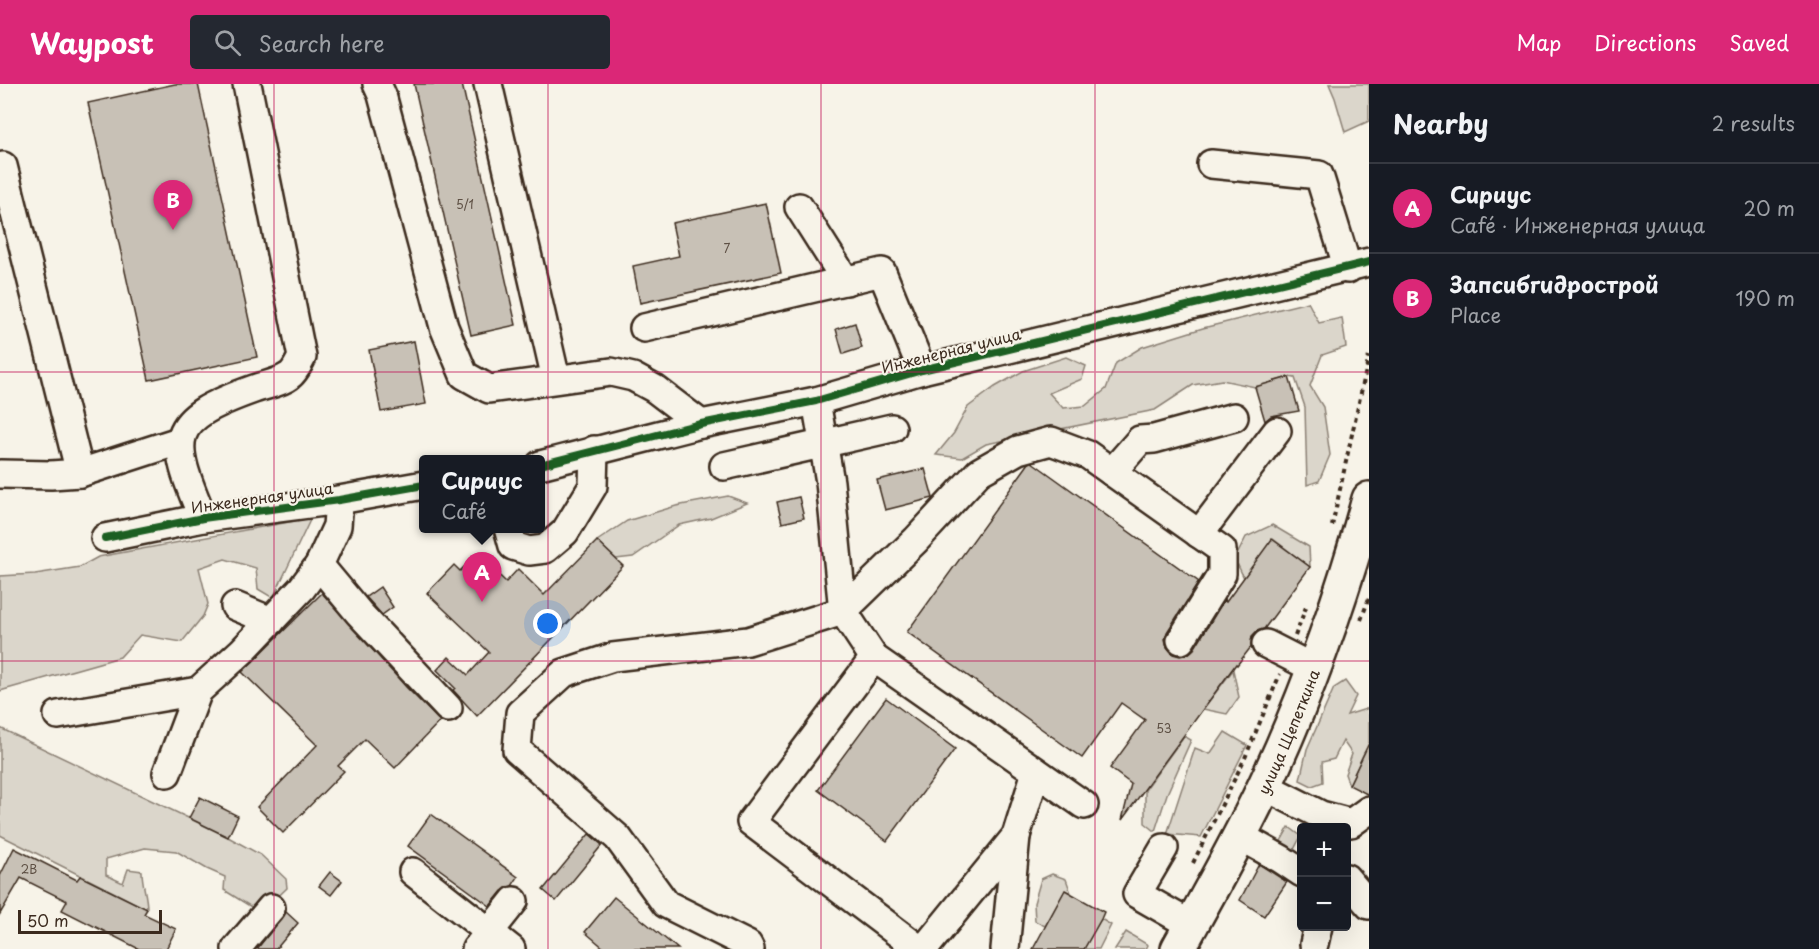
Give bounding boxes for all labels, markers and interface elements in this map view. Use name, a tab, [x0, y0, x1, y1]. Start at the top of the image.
search box	[190, 15, 610, 69]
text: Waypost	[30, 21, 154, 64]
icon: search	[211, 26, 244, 59]
text: Search here	[259, 26, 385, 59]
text: Map	[1516, 26, 1561, 58]
text: Directions	[1594, 26, 1696, 58]
text: Saved	[1729, 26, 1789, 58]
text: Nearby	[1393, 104, 1488, 143]
text: 2 results	[1712, 108, 1795, 138]
text: Сириус	[1450, 177, 1531, 210]
pin: B	[154, 180, 192, 230]
text: A	[1405, 193, 1420, 223]
text: 20 m	[1743, 193, 1795, 223]
house number: 5/1	[456, 195, 474, 213]
text: Café · Инженерная улица	[1450, 210, 1705, 240]
house number: 7	[724, 239, 731, 257]
text: Запсибгидрострой	[1450, 267, 1659, 300]
text: B	[1406, 283, 1419, 313]
text: 190 m	[1736, 283, 1795, 313]
text: Place	[1450, 300, 1501, 330]
street label: Инженерная улица	[879, 321, 1024, 378]
popup	[419, 455, 545, 533]
text: Сириус	[441, 463, 523, 496]
street label: Инженерная улица	[190, 476, 335, 518]
text: Café	[441, 496, 487, 526]
pin: A	[462, 552, 502, 602]
your location	[533, 609, 562, 638]
street label: улица Щепеткина	[1251, 665, 1324, 798]
house number: 53	[1156, 719, 1172, 737]
map controls	[1297, 823, 1351, 931]
button: +	[1297, 823, 1351, 877]
house number: 2В	[21, 860, 37, 878]
button: −	[1297, 877, 1351, 931]
scale bar	[18, 907, 162, 934]
text: 50 m	[27, 908, 68, 932]

